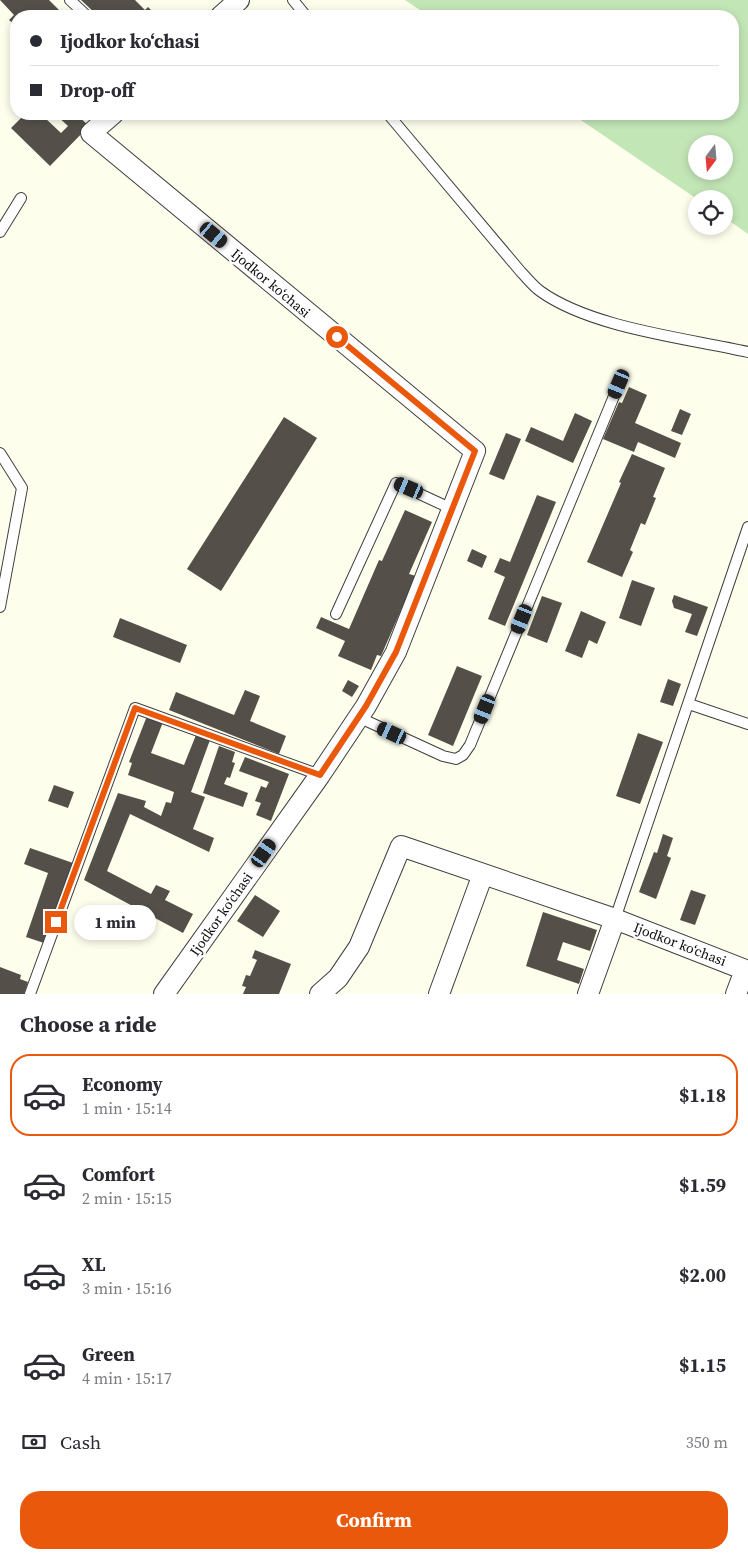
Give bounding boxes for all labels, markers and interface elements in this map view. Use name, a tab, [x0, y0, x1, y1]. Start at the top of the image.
text: Ijodkor koʻchasi	[60, 28, 200, 54]
text: Drop-off	[60, 77, 134, 103]
north arrow	[688, 135, 732, 180]
map controls	[688, 135, 733, 235]
button: locate	[688, 190, 733, 235]
car	[197, 220, 230, 250]
street label: Ijodkor koʻchasi	[227, 244, 315, 322]
route start	[326, 326, 348, 348]
car	[606, 367, 631, 401]
car	[392, 475, 425, 501]
car	[509, 602, 534, 636]
car	[472, 692, 497, 726]
car	[375, 720, 408, 746]
car	[249, 836, 278, 870]
street label: Ijodkor koʻchasi	[185, 868, 257, 960]
callout: 1 min	[74, 904, 156, 940]
route end	[45, 911, 67, 933]
text: 1 min	[94, 911, 136, 933]
street label: Ijodkor koʻchasi	[631, 917, 729, 971]
text: Choose a ride	[20, 1009, 157, 1039]
text: Economy	[82, 1071, 163, 1097]
icon: car	[22, 1073, 67, 1118]
text: $1.18	[679, 1082, 726, 1108]
text: 1 min · 15:14	[82, 1097, 172, 1119]
text: Comfort	[82, 1161, 155, 1187]
icon: car	[22, 1163, 67, 1208]
text: $1.59	[679, 1172, 726, 1198]
text: 2 min · 15:15	[82, 1187, 172, 1209]
text: XL	[82, 1251, 105, 1277]
icon: car	[22, 1253, 67, 1298]
text: $2.00	[679, 1262, 726, 1288]
text: 3 min · 15:16	[82, 1277, 172, 1299]
text: Green	[82, 1341, 135, 1367]
icon: car	[22, 1343, 67, 1388]
text: $1.15	[679, 1352, 726, 1378]
text: 4 min · 15:17	[82, 1367, 172, 1389]
icon: cash	[20, 1428, 48, 1456]
text: Cash	[60, 1429, 101, 1455]
text: 350 m	[686, 1431, 728, 1453]
button: Confirm	[20, 1491, 728, 1549]

